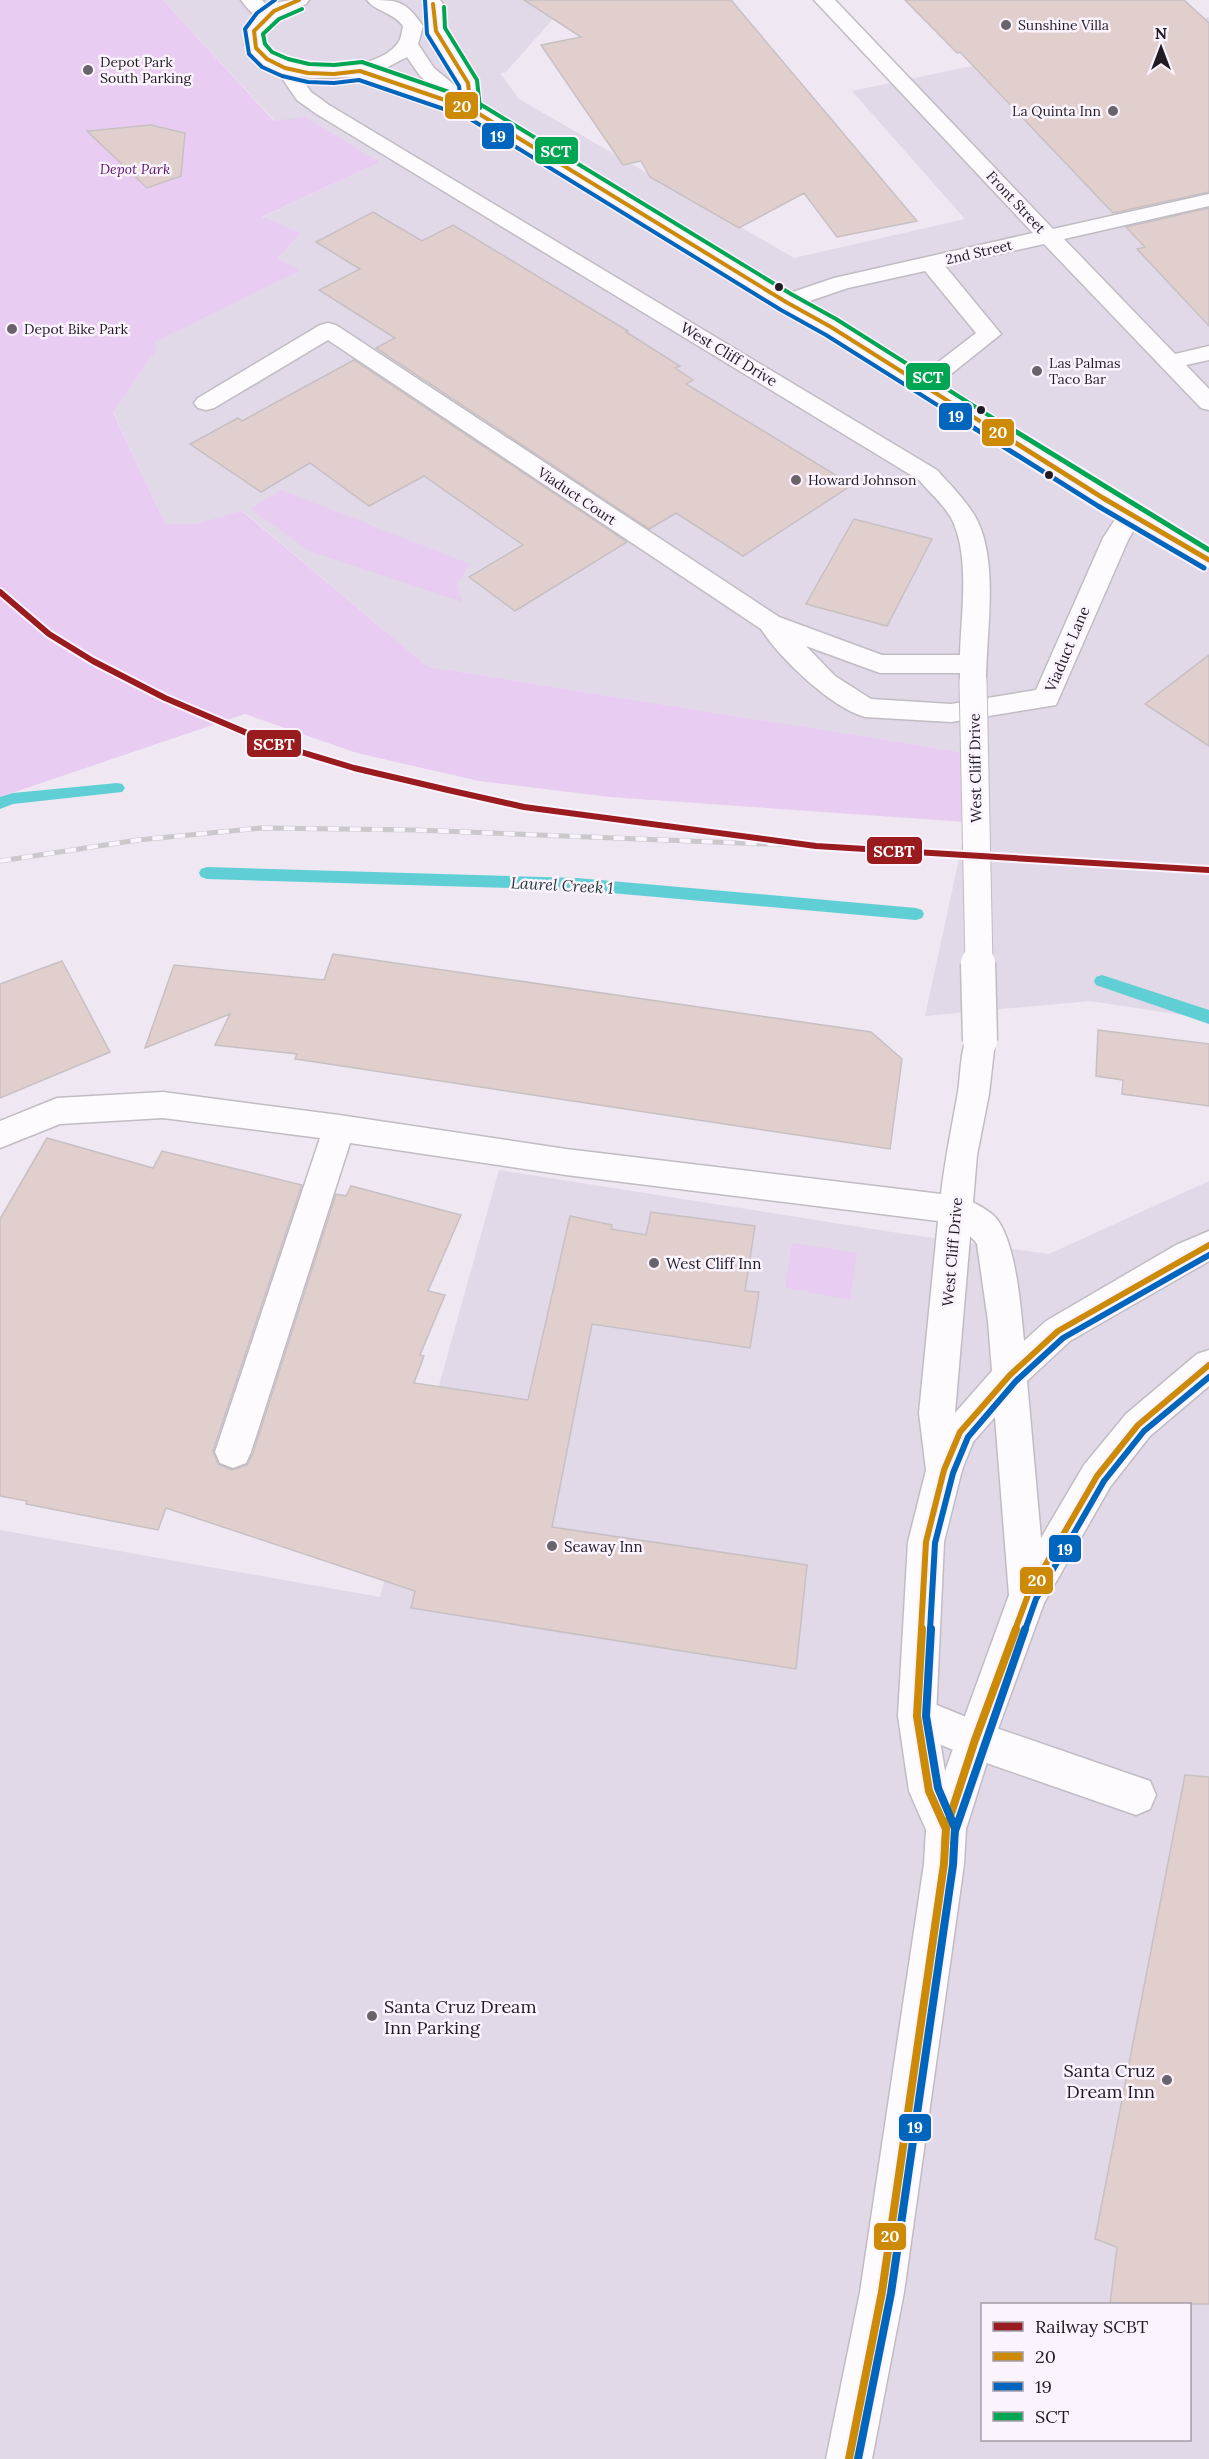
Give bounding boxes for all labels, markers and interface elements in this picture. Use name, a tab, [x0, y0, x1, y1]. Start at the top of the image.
place label: Sunshine Villa	[1018, 16, 1109, 34]
marker: Sunshine Villa	[999, 18, 1013, 32]
north arrow	[1131, 18, 1191, 78]
text: N	[1155, 23, 1167, 43]
place label: Depot Park South Parking	[100, 53, 192, 87]
marker: Depot Park South Parking	[81, 63, 95, 77]
line badge: 20	[444, 91, 479, 120]
text: 20	[453, 96, 471, 116]
place label: La Quinta Inn	[1012, 102, 1101, 120]
marker: La Quinta Inn	[1106, 104, 1120, 118]
line badge: 19	[481, 122, 515, 150]
text: 19	[490, 126, 506, 146]
line badge: SCT	[534, 136, 579, 165]
text: SCT	[541, 141, 572, 161]
park label: Depot Park	[100, 160, 170, 178]
street label: Front Street	[983, 167, 1050, 237]
street label: 2nd Street	[944, 235, 1015, 268]
unlabelled marker	[773, 281, 785, 293]
street label: West Cliff Drive	[677, 318, 781, 390]
place label: Depot Bike Park	[24, 320, 129, 338]
marker: Depot Bike Park	[5, 322, 19, 336]
place label: Las Palmas Taco Bar	[1049, 354, 1120, 388]
line badge: SCT	[905, 362, 951, 391]
marker: Las Palmas Taco Bar	[1030, 364, 1044, 378]
text: SCT	[913, 367, 944, 387]
line badge: 19	[938, 402, 973, 431]
unlabelled marker	[975, 404, 987, 416]
text: 19	[948, 406, 964, 426]
line badge: 20	[981, 418, 1015, 447]
text: 20	[989, 422, 1007, 442]
street label: Viaduct Court	[533, 462, 620, 529]
unlabelled marker	[1043, 469, 1055, 481]
place label: Howard Johnson	[808, 471, 917, 489]
marker: Howard Johnson	[789, 473, 803, 487]
street label: Viaduct Lane	[1040, 603, 1094, 696]
street label: West Cliff Drive	[965, 713, 985, 823]
line badge: SCBT	[246, 729, 302, 758]
text: SCBT	[253, 734, 295, 754]
line badge: SCBT	[866, 836, 923, 865]
text: SCBT	[873, 841, 915, 861]
water label: Laurel Creek 1	[510, 872, 614, 898]
street label: West Cliff Drive	[938, 1197, 966, 1307]
place label: West Cliff Inn	[666, 1254, 761, 1273]
marker: West Cliff Inn	[647, 1256, 661, 1270]
line badge: 19	[1048, 1534, 1082, 1563]
place label: Seaway Inn	[564, 1537, 643, 1556]
marker: Seaway Inn	[545, 1539, 559, 1553]
text: 19	[1057, 1539, 1073, 1559]
line badge: 20	[1019, 1566, 1054, 1595]
text: 20	[1028, 1570, 1046, 1590]
place label: Santa Cruz Dream Inn Parking	[384, 1995, 536, 2039]
marker: Santa Cruz Dream Inn Parking	[365, 2009, 379, 2023]
place label: Santa Cruz Dream Inn	[1063, 2059, 1155, 2103]
marker: Santa Cruz Dream Inn	[1160, 2073, 1174, 2087]
line badge: 19	[898, 2113, 932, 2142]
text: 19	[907, 2117, 923, 2137]
line badge: 20	[873, 2222, 907, 2251]
text: 20	[881, 2226, 899, 2246]
legend	[981, 2303, 1191, 2441]
text: Railway SCBT	[1035, 2315, 1149, 2338]
text: 20	[1035, 2345, 1056, 2368]
text: 19	[1035, 2375, 1052, 2398]
text: SCT	[1035, 2405, 1070, 2428]

